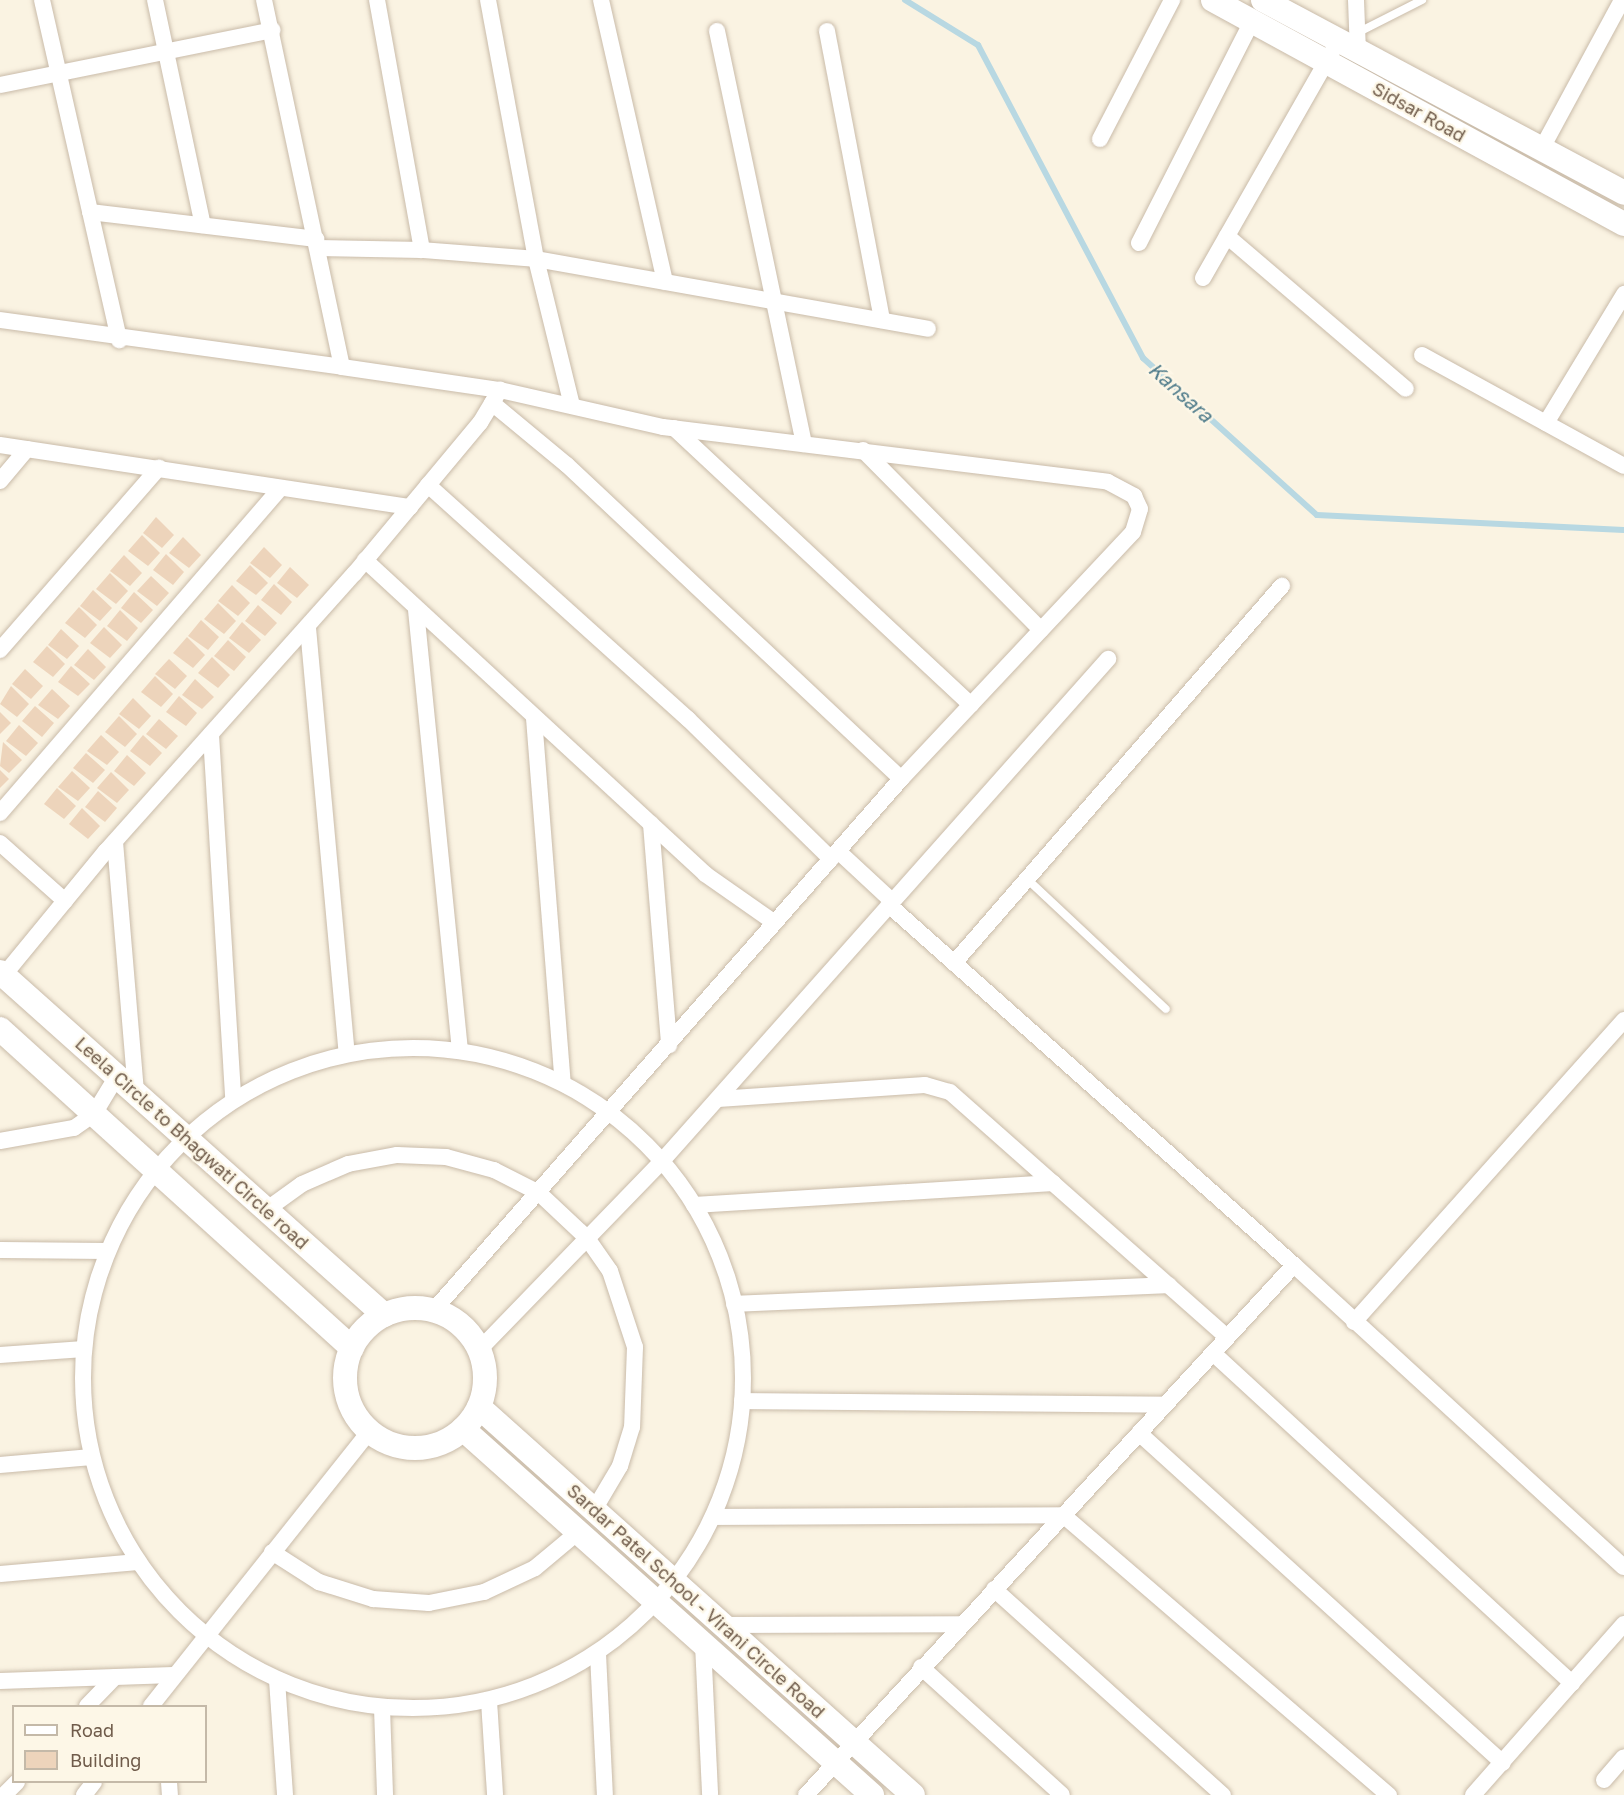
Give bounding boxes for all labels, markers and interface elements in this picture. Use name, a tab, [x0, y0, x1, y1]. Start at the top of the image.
street label: Sidsar Road	[1369, 78, 1469, 146]
water label: Kansara	[1144, 357, 1218, 427]
street label: Leela Circle to Bhagwati Circle road	[71, 1032, 313, 1254]
street label: Sardar Patel School - Virani Circle Road	[563, 1480, 829, 1722]
legend	[12, 1705, 207, 1783]
text: Road	[70, 1719, 114, 1741]
text: Building	[70, 1749, 141, 1771]

